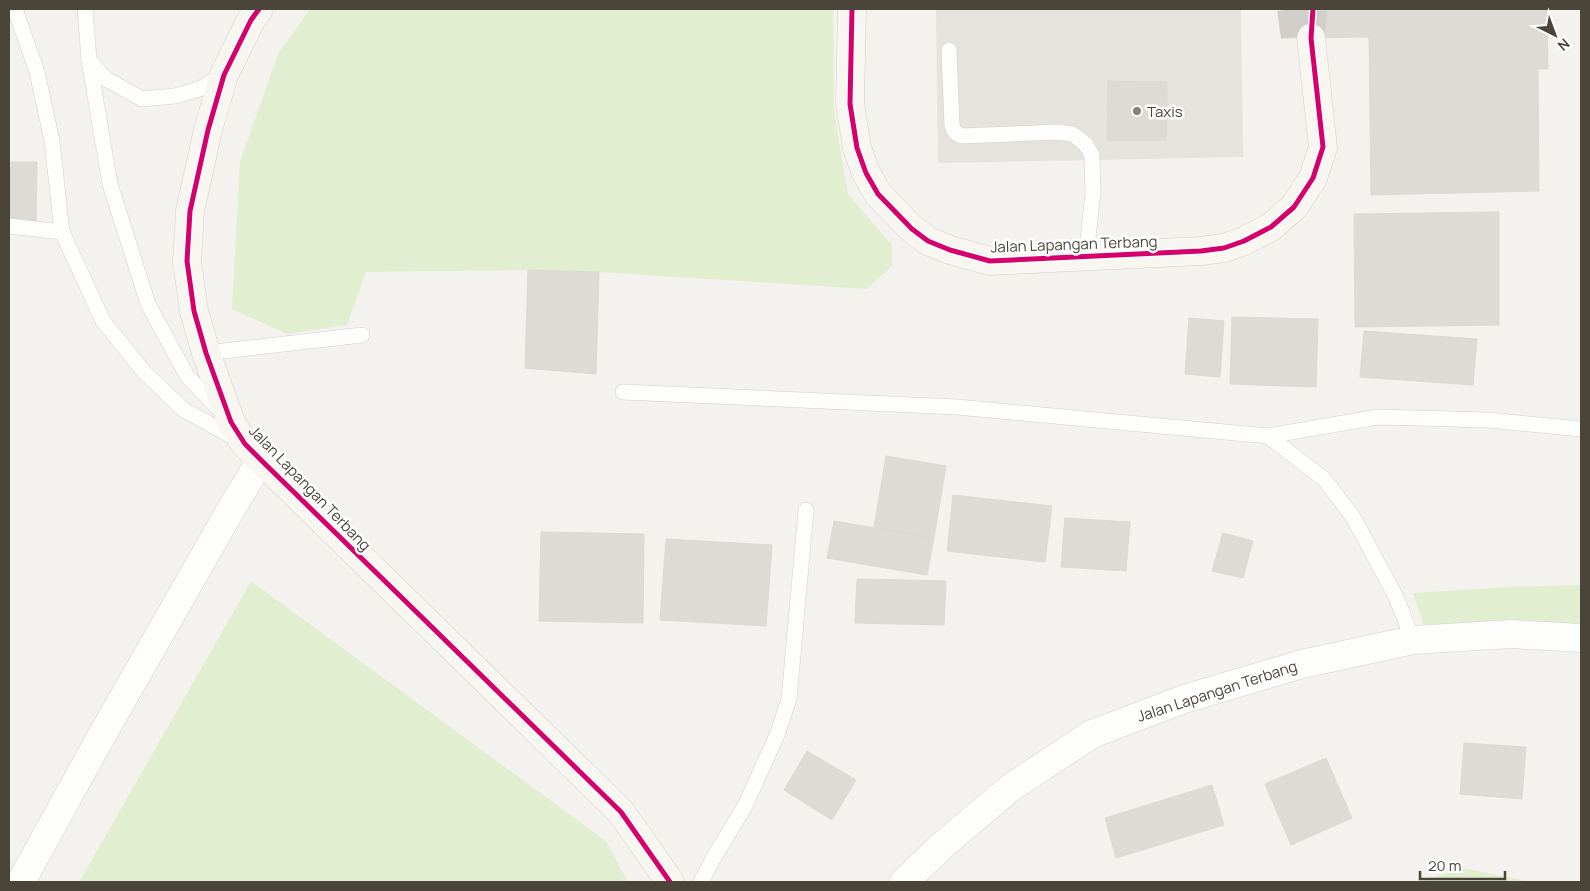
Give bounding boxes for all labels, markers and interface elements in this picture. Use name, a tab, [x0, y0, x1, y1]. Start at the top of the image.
north arrow	[1530, 10, 1580, 60]
text: N	[1554, 35, 1574, 55]
place label: Taxis	[1147, 101, 1183, 122]
marker: Taxis	[1131, 105, 1143, 117]
street label: Jalan Lapangan Terbang	[990, 231, 1158, 257]
street label: Jalan Lapangan Terbang	[244, 421, 376, 555]
street label: Jalan Lapangan Terbang	[1134, 655, 1300, 727]
scale bar	[1420, 848, 1505, 880]
text: 20 m	[1428, 855, 1461, 876]

